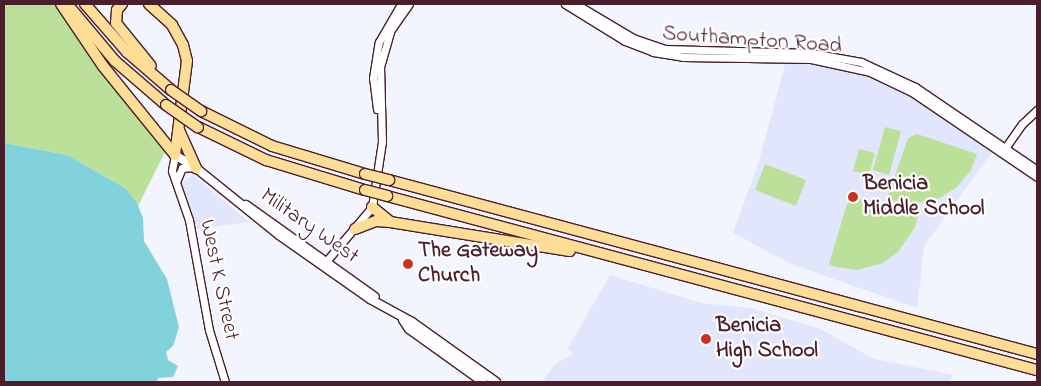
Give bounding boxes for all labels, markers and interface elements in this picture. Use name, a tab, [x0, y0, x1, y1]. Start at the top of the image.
street label: Southampton Road	[661, 22, 843, 60]
place label: Benicia Middle School	[863, 171, 984, 222]
street label: Military West	[255, 183, 363, 271]
marker: Benicia Middle School	[847, 191, 859, 203]
street label: West K Street	[192, 217, 244, 343]
place label: The Gateway Church	[418, 238, 538, 290]
marker: The Gateway Church	[402, 258, 414, 270]
place label: Benicia High School	[716, 313, 818, 364]
marker: Benicia High School	[700, 333, 712, 345]

